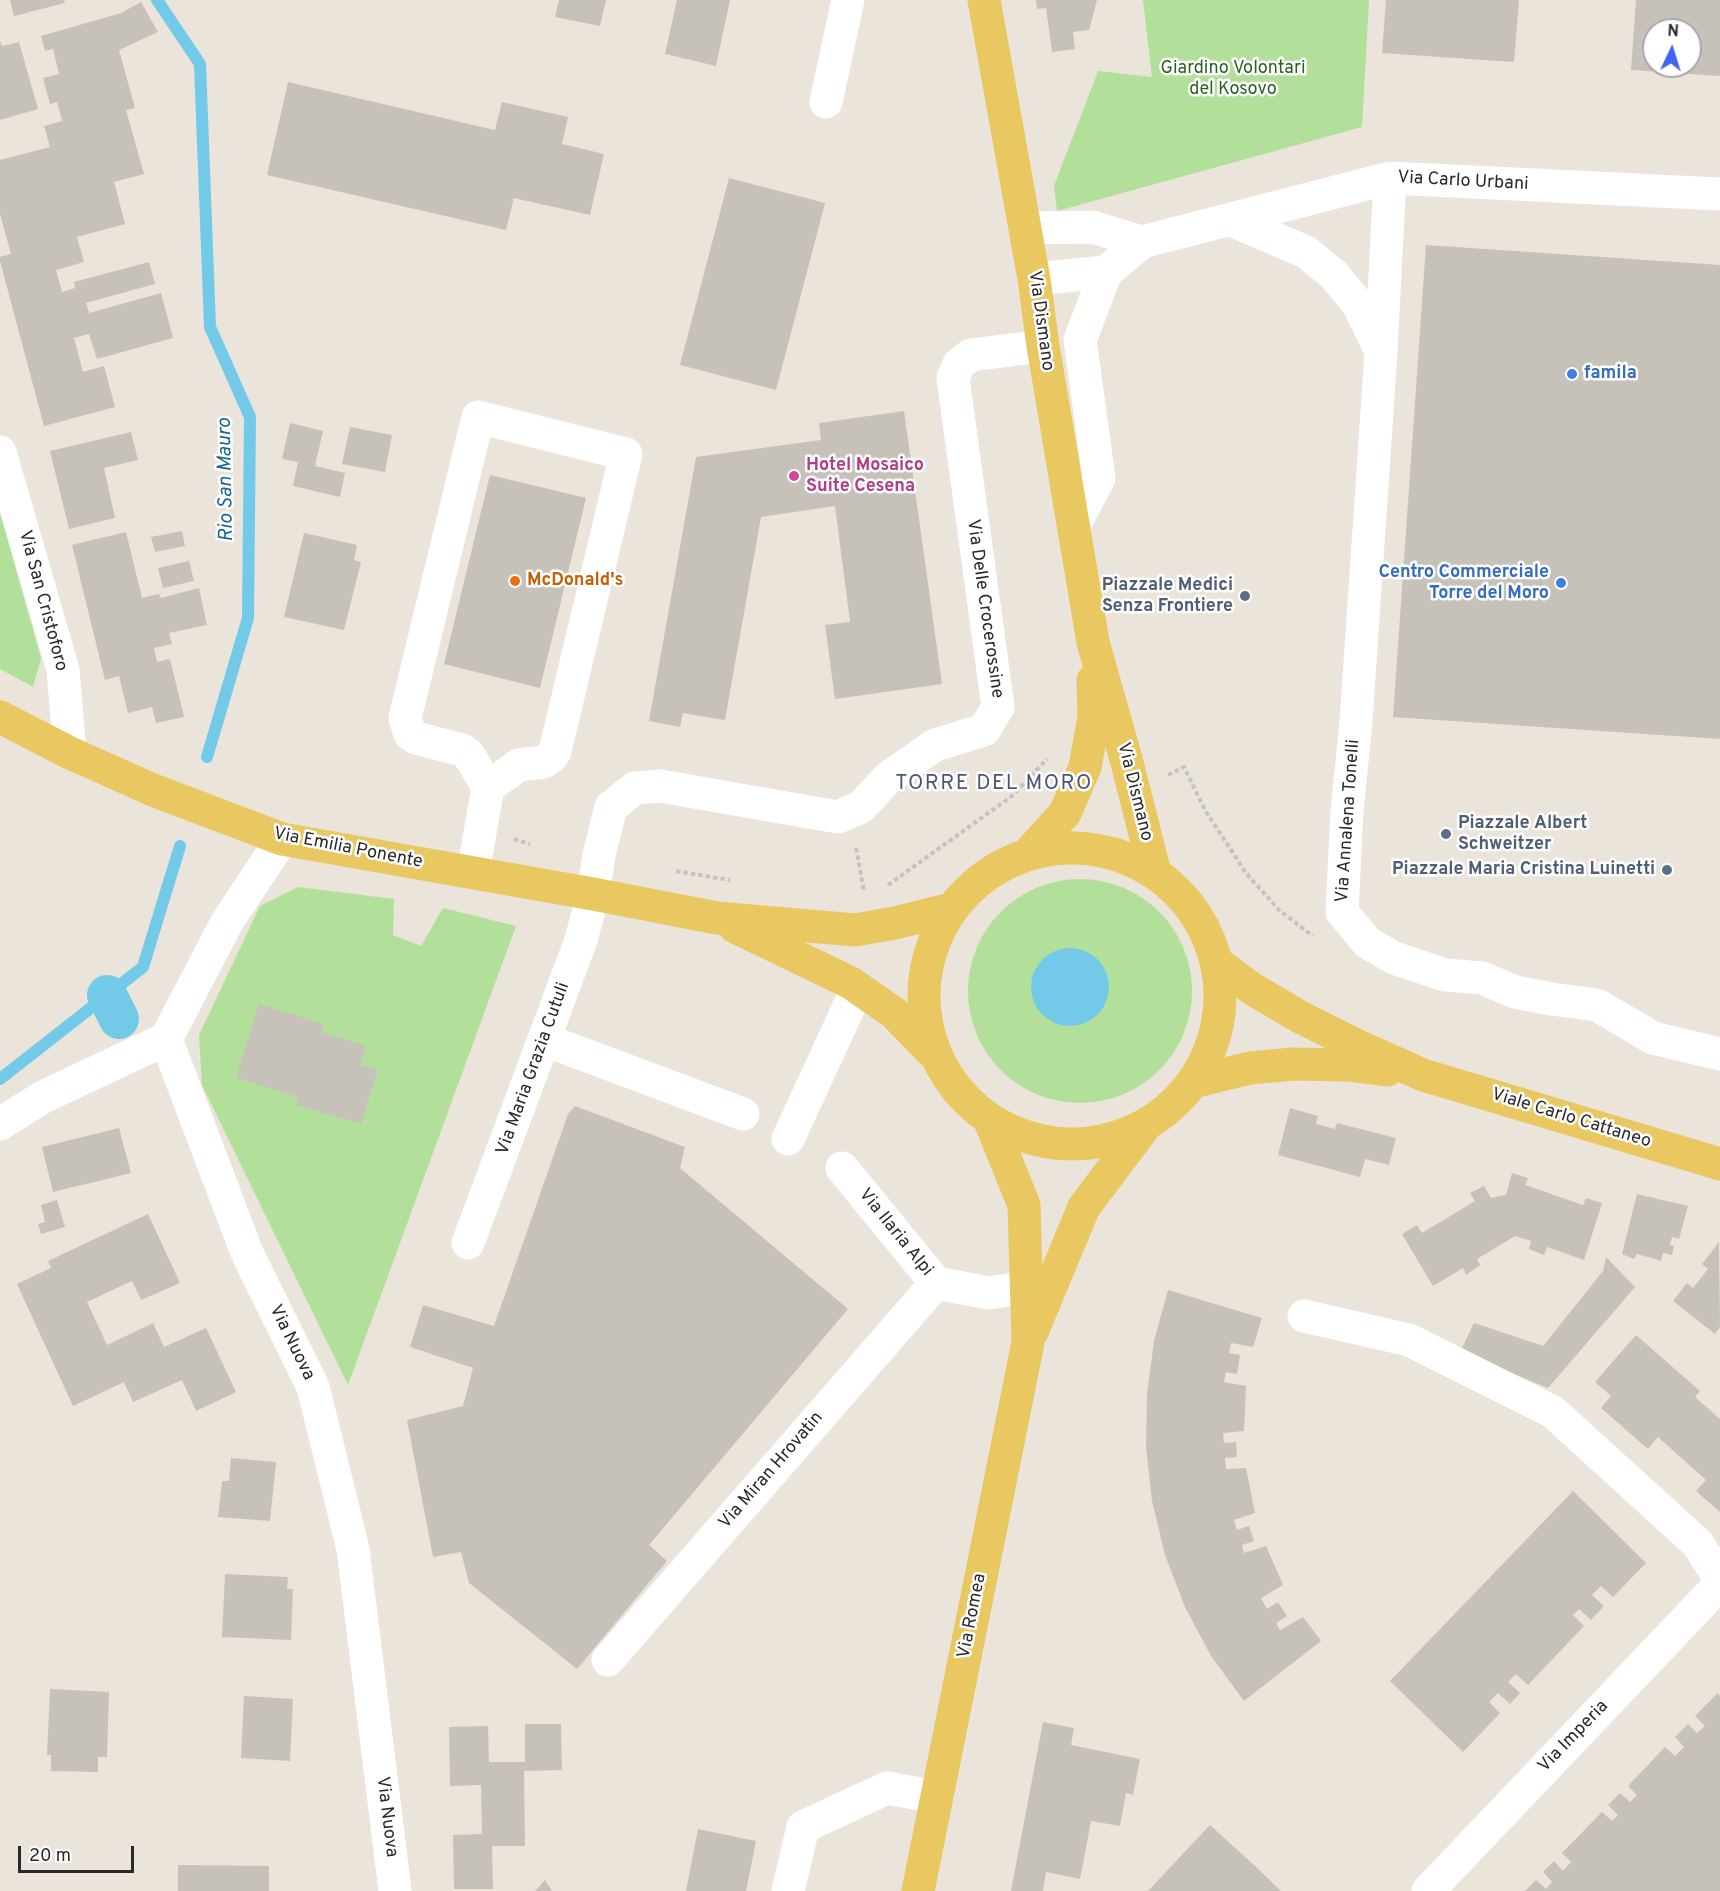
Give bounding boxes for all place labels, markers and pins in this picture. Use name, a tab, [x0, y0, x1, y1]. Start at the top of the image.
place label: famila	[1584, 363, 1637, 385]
marker: famila	[1565, 367, 1579, 381]
place label: Hotel Mosaico Suite Cesena	[806, 455, 924, 498]
marker: Hotel Mosaico Suite Cesena	[787, 469, 801, 483]
place label: Centro Commerciale Torre del Moro	[1379, 562, 1549, 604]
place label: McDonald's	[527, 570, 623, 592]
marker: McDonald's	[508, 574, 522, 588]
place label: Piazzale Medici Senza Frontiere	[1102, 575, 1233, 618]
marker: Centro Commerciale Torre del Moro	[1554, 576, 1568, 590]
marker: Piazzale Medici Senza Frontiere	[1238, 589, 1252, 603]
place label: Piazzale Albert Schweitzer	[1458, 813, 1587, 856]
marker: Piazzale Albert Schweitzer	[1439, 827, 1453, 841]
place label: Piazzale Maria Cristina Luinetti	[1392, 859, 1655, 881]
marker: Piazzale Maria Cristina Luinetti	[1660, 863, 1674, 877]

